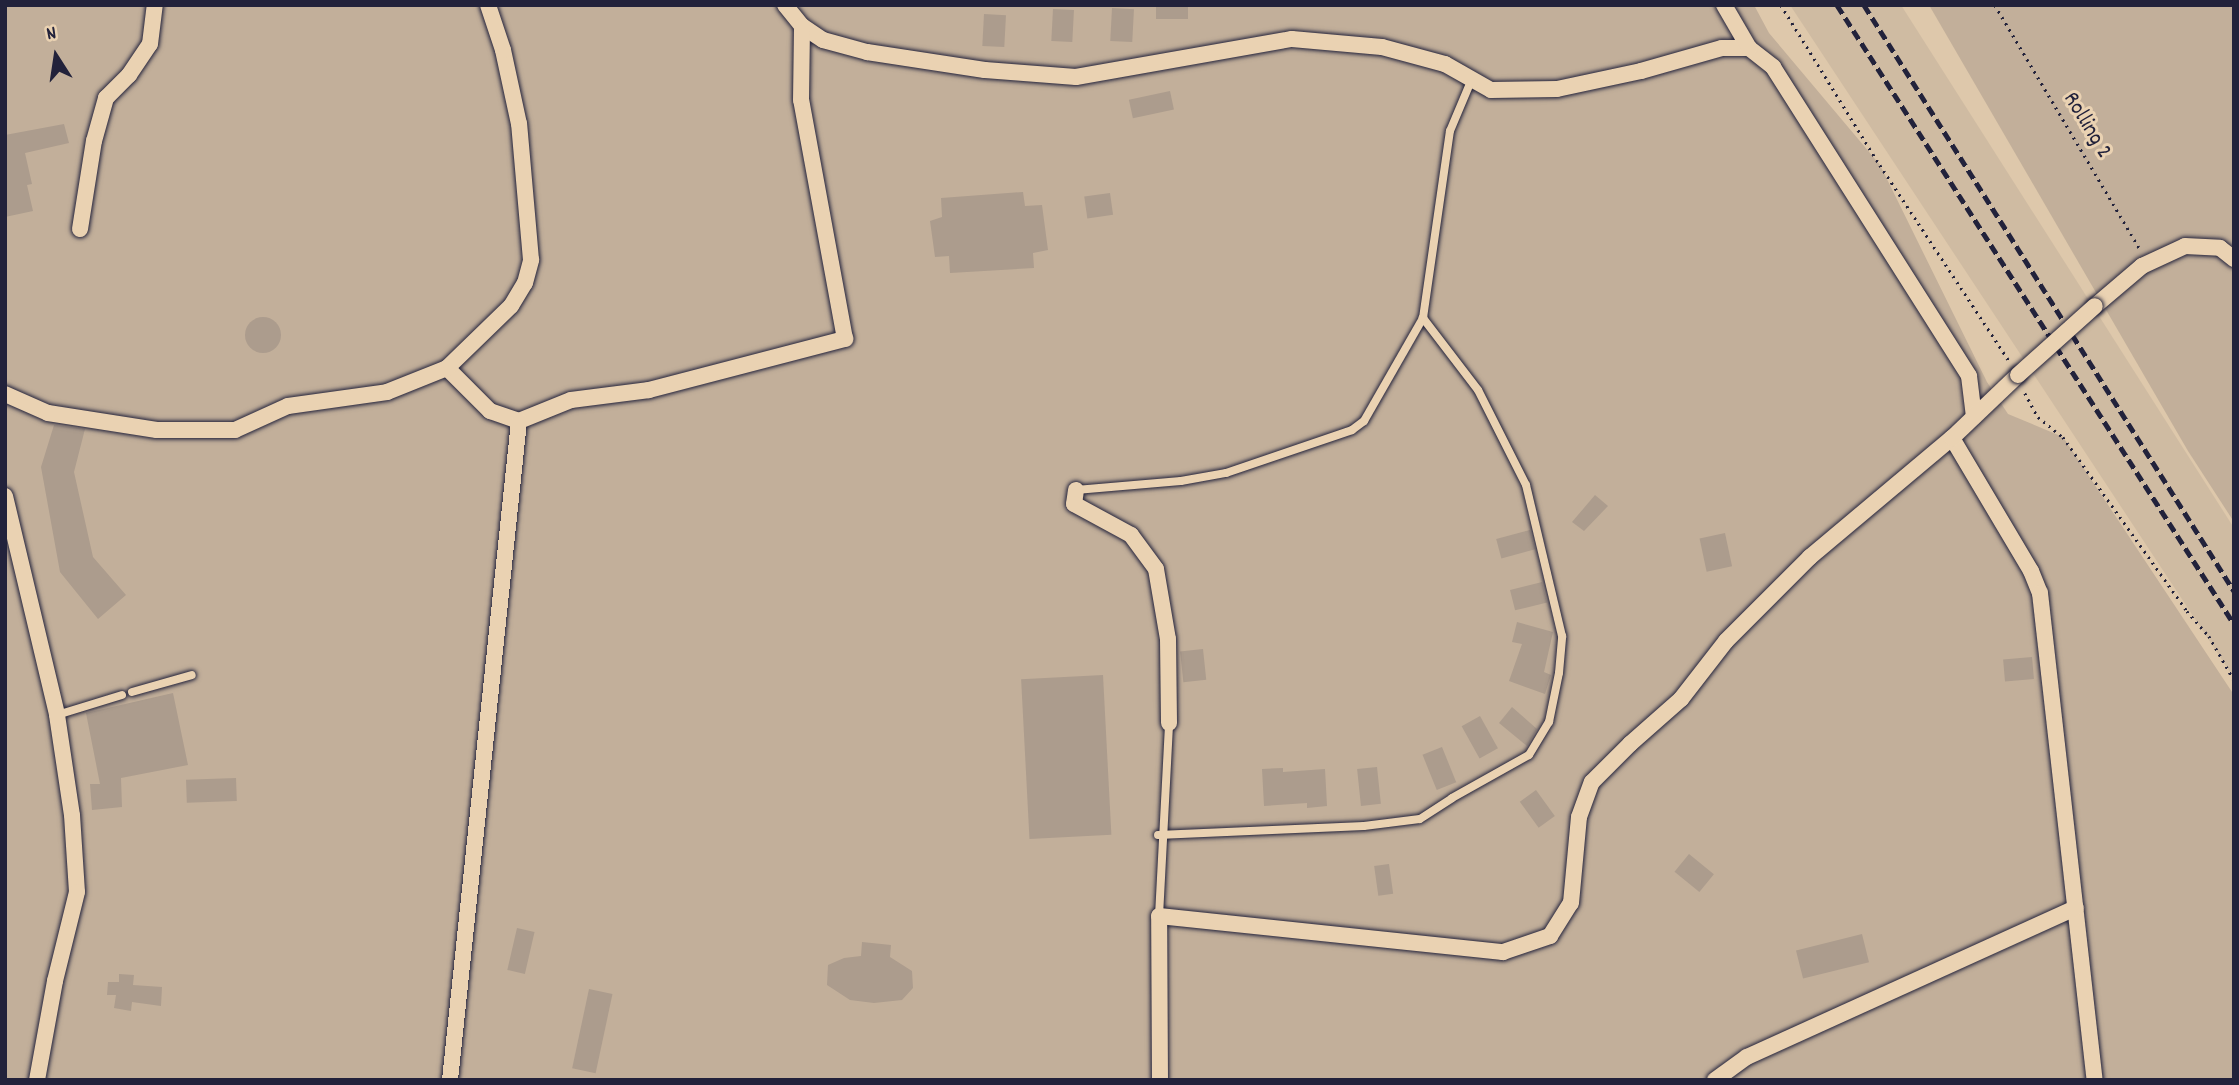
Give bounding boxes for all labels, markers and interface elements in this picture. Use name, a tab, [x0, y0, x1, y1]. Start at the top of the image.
north arrow	[21, 21, 91, 91]
text: N	[44, 21, 59, 49]
street label: Rolling 2	[2055, 88, 2117, 164]

